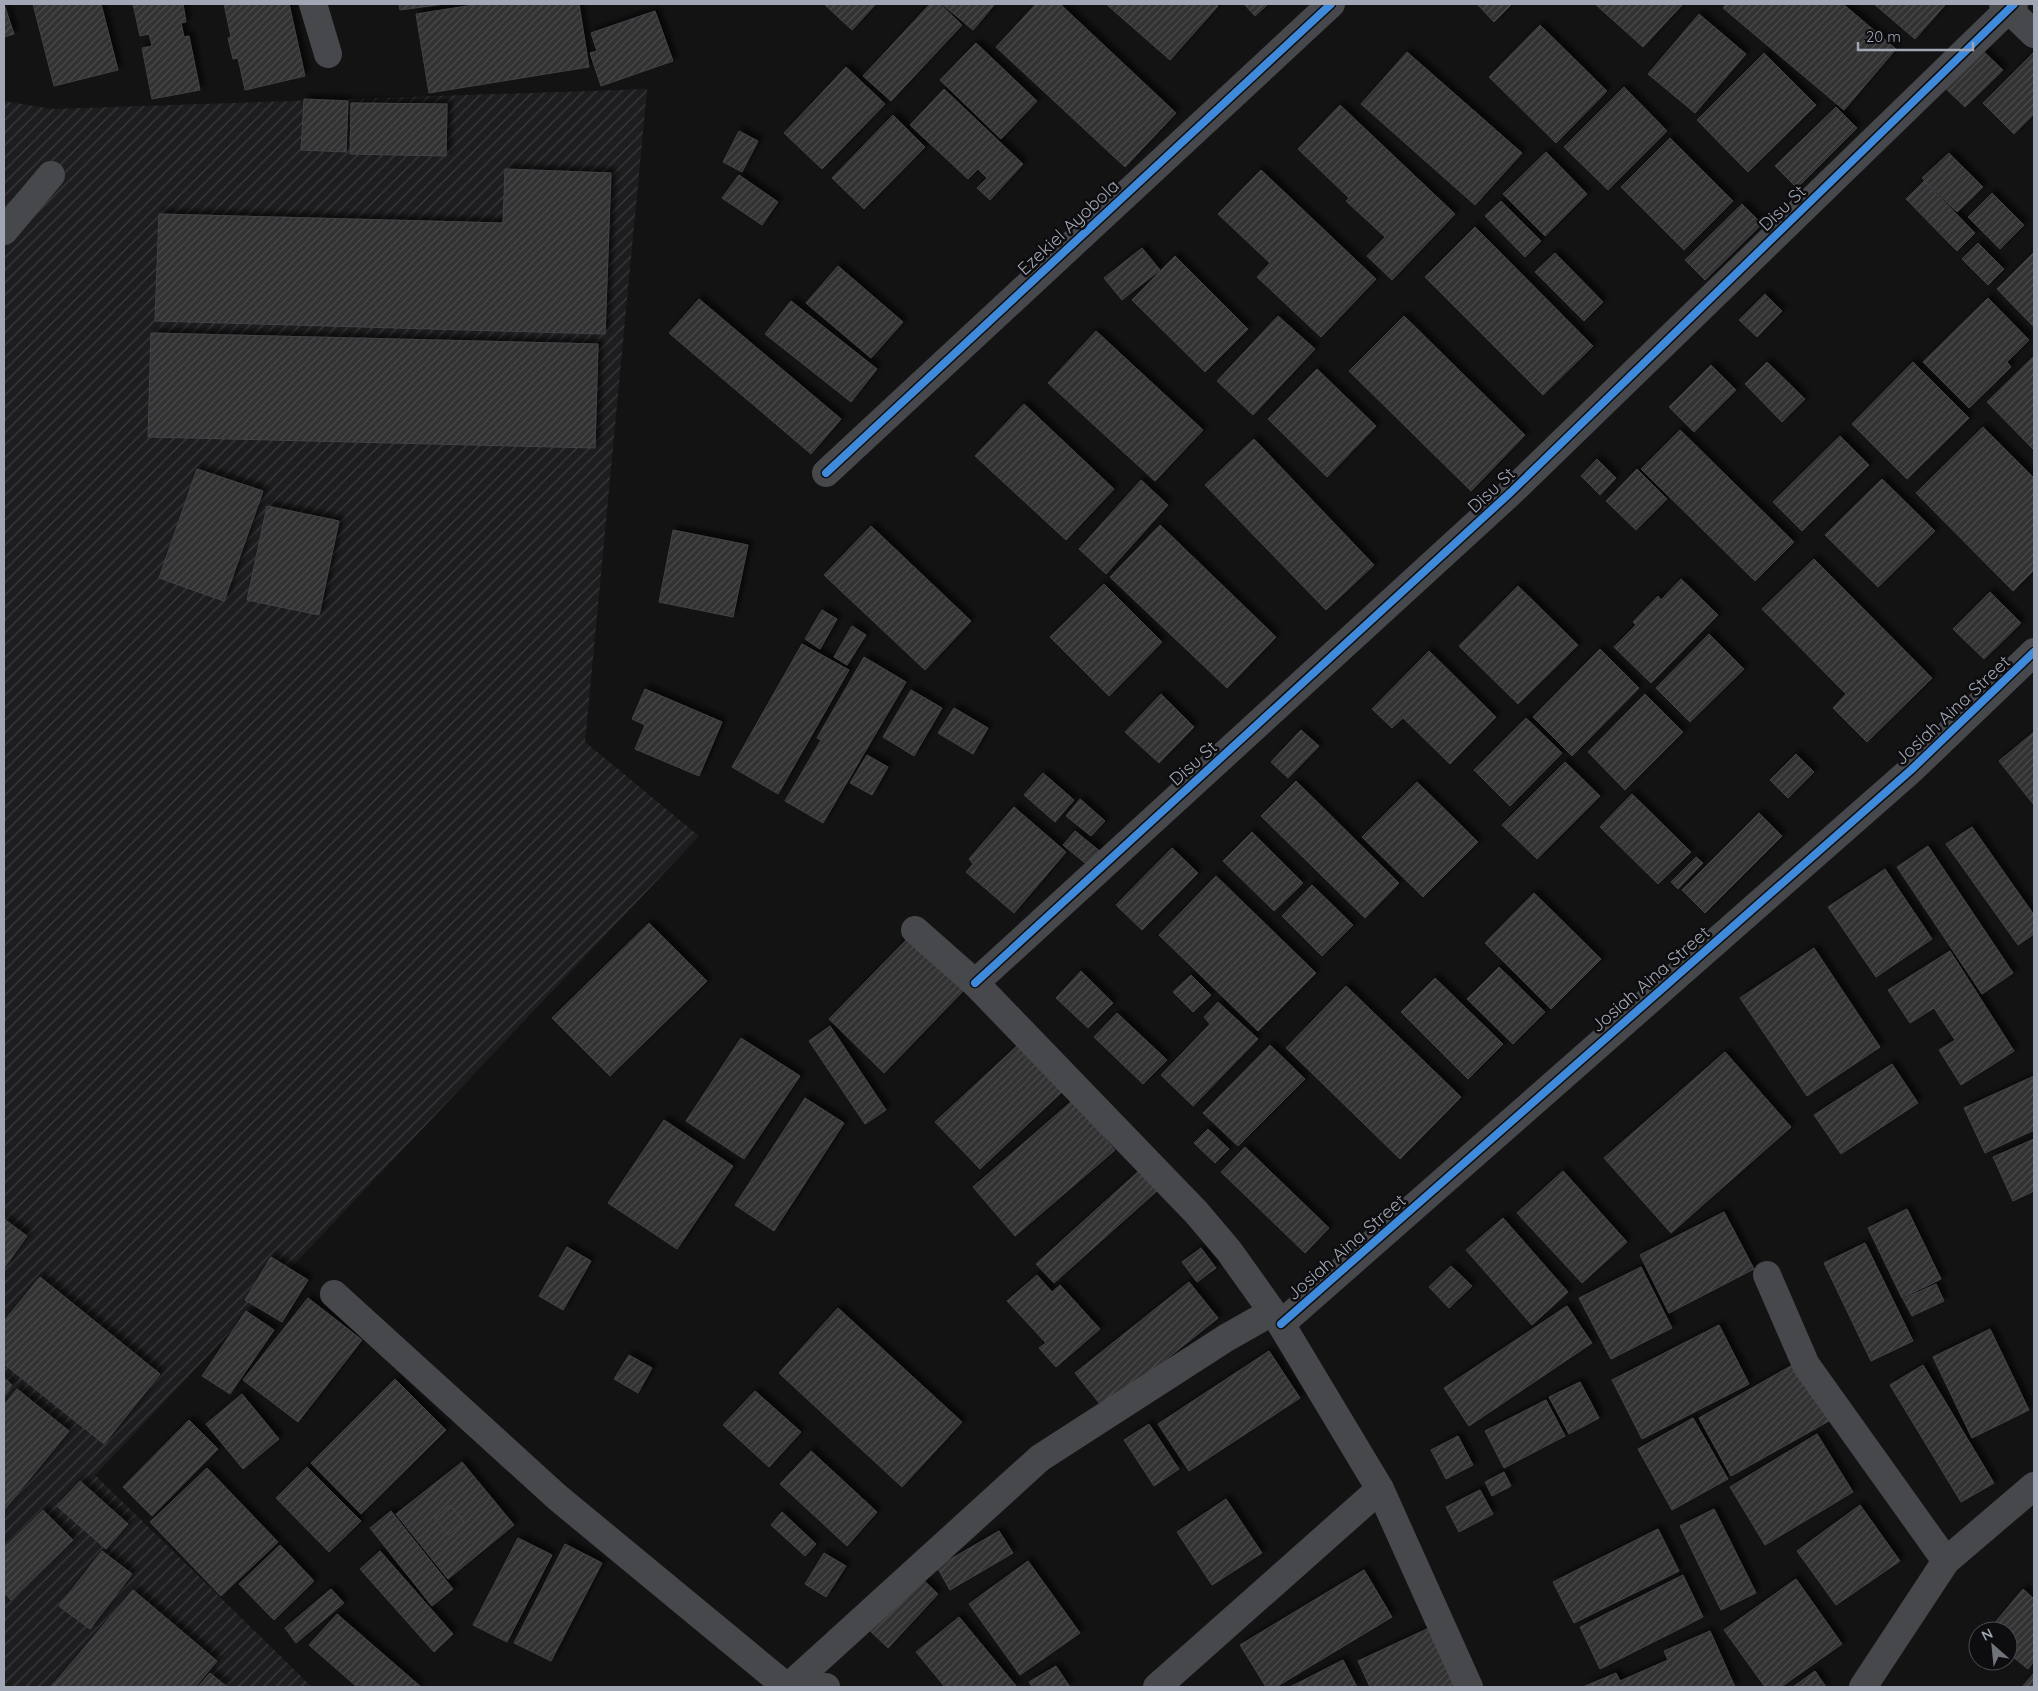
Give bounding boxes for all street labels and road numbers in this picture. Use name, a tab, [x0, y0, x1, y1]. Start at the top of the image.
street label: Ezekiel Ayobola	[1012, 174, 1124, 280]
street label: Disu St	[1754, 180, 1810, 236]
street label: Disu St	[1462, 462, 1520, 518]
street label: Josiah Aina Street	[1889, 650, 2015, 770]
street label: Disu St	[1164, 736, 1222, 790]
street label: Josiah Aina Street	[1586, 921, 1714, 1037]
street label: Josiah Aina Street	[1282, 1189, 1410, 1305]

